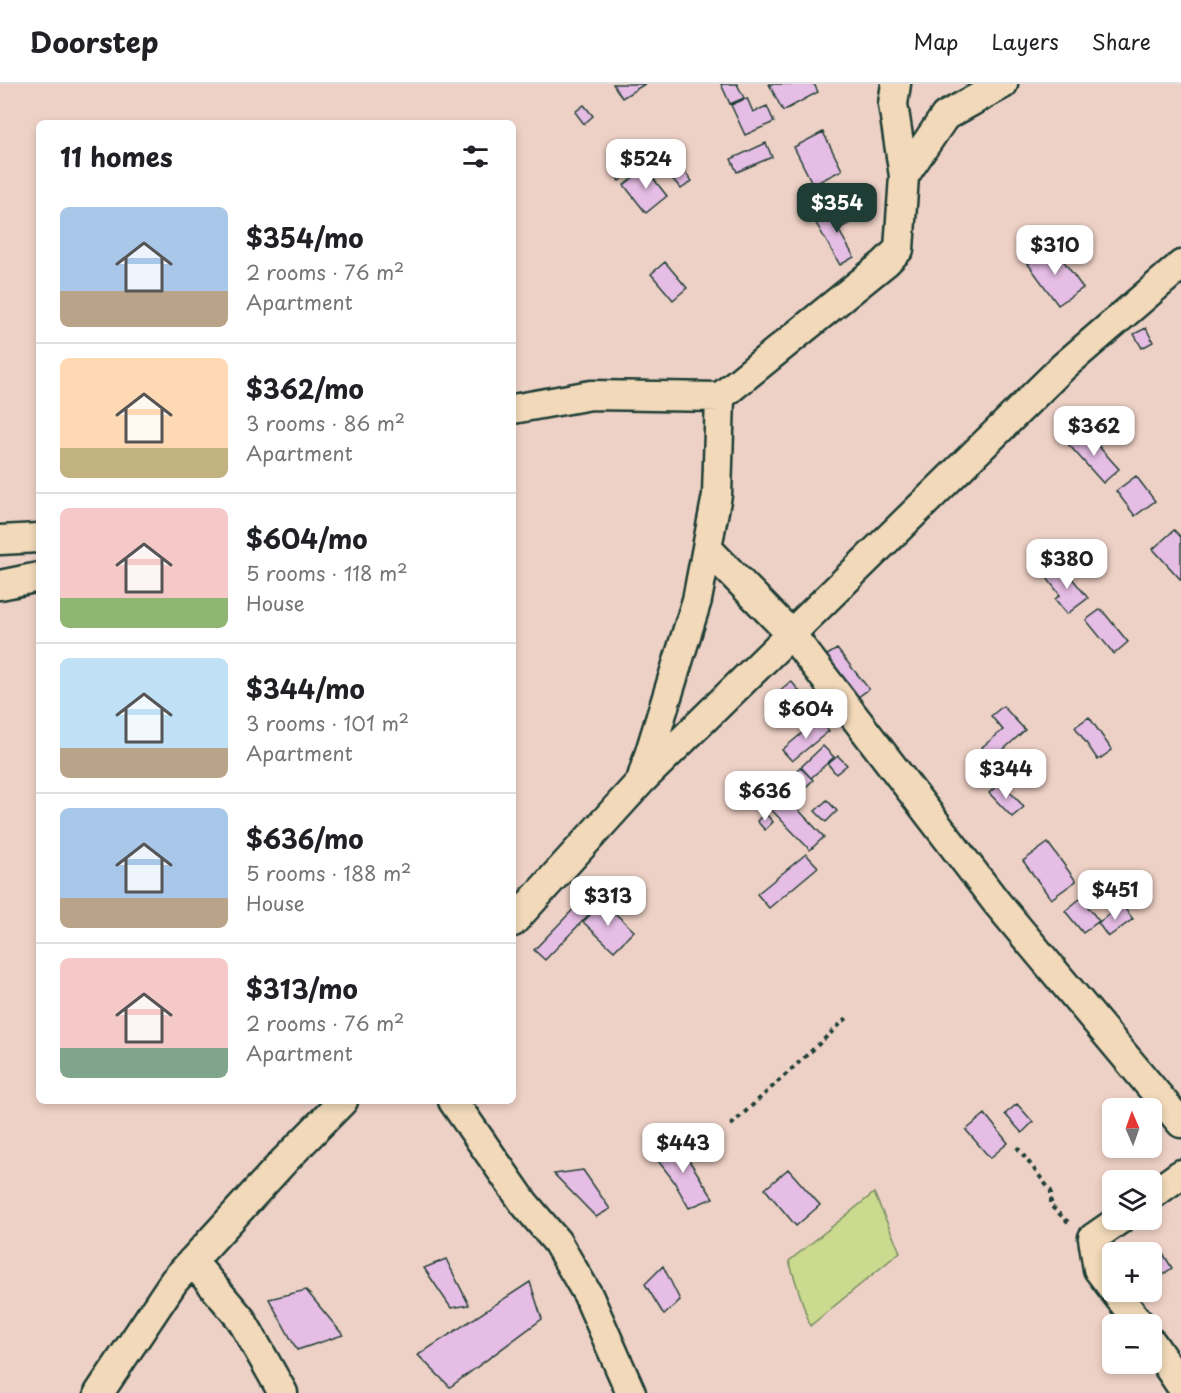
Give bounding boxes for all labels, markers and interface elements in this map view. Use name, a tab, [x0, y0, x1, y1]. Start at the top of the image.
text: Doorstep	[30, 20, 159, 63]
text: Map	[914, 25, 958, 57]
text: Layers	[991, 25, 1059, 57]
text: Share	[1092, 25, 1151, 57]
text: 11 homes	[60, 137, 173, 176]
pin: $524	[610, 139, 682, 190]
icon: filters	[459, 140, 492, 173]
text: $524	[620, 143, 672, 173]
pin: $354	[801, 183, 873, 234]
text: $354	[811, 187, 863, 217]
text: $354/mo	[246, 218, 363, 257]
pin: $310	[1019, 225, 1091, 276]
text: $310	[1030, 229, 1080, 259]
icon: home	[108, 231, 180, 303]
text: 2 rooms · 76 m²	[246, 257, 404, 287]
text: Apartment	[246, 287, 353, 317]
text: $362/mo	[246, 369, 364, 408]
icon: home	[108, 382, 180, 454]
pin: $362	[1058, 406, 1130, 457]
text: 3 rooms · 86 m²	[246, 408, 405, 438]
text: $362	[1068, 410, 1120, 440]
text: Apartment	[246, 438, 353, 468]
text: $604/mo	[246, 519, 368, 558]
icon: home	[108, 532, 180, 604]
pin: $380	[1031, 539, 1103, 590]
text: $380	[1040, 543, 1094, 573]
text: 5 rooms · 118 m²	[246, 558, 408, 588]
text: House	[246, 588, 305, 618]
text: $344/mo	[246, 669, 365, 708]
icon: home	[108, 682, 180, 754]
pin: $604	[770, 689, 842, 740]
text: $604	[778, 693, 834, 723]
text: 3 rooms · 101 m²	[246, 708, 409, 738]
text: Apartment	[246, 738, 353, 768]
pin: $344	[970, 749, 1042, 800]
text: $344	[979, 753, 1033, 783]
pin: $636	[729, 771, 801, 822]
text: $636	[739, 775, 791, 805]
text: $636/mo	[246, 819, 364, 858]
icon: home	[108, 832, 180, 904]
text: 5 rooms · 188 m²	[246, 858, 411, 888]
pin: $451	[1079, 870, 1151, 921]
text: $451	[1092, 874, 1138, 904]
pin: $313	[572, 876, 644, 927]
text: $313	[584, 880, 632, 910]
text: House	[246, 888, 305, 918]
text: $313/mo	[246, 969, 358, 1008]
icon: home	[108, 982, 180, 1054]
text: 2 rooms · 76 m²	[246, 1008, 404, 1038]
text: Apartment	[246, 1038, 353, 1068]
north arrow	[1102, 1098, 1162, 1158]
map controls	[1102, 1098, 1162, 1374]
pin: $443	[647, 1123, 719, 1174]
text: $443	[656, 1127, 710, 1157]
button: layers	[1102, 1170, 1162, 1230]
button: +	[1102, 1242, 1162, 1302]
button: −	[1102, 1314, 1162, 1374]

